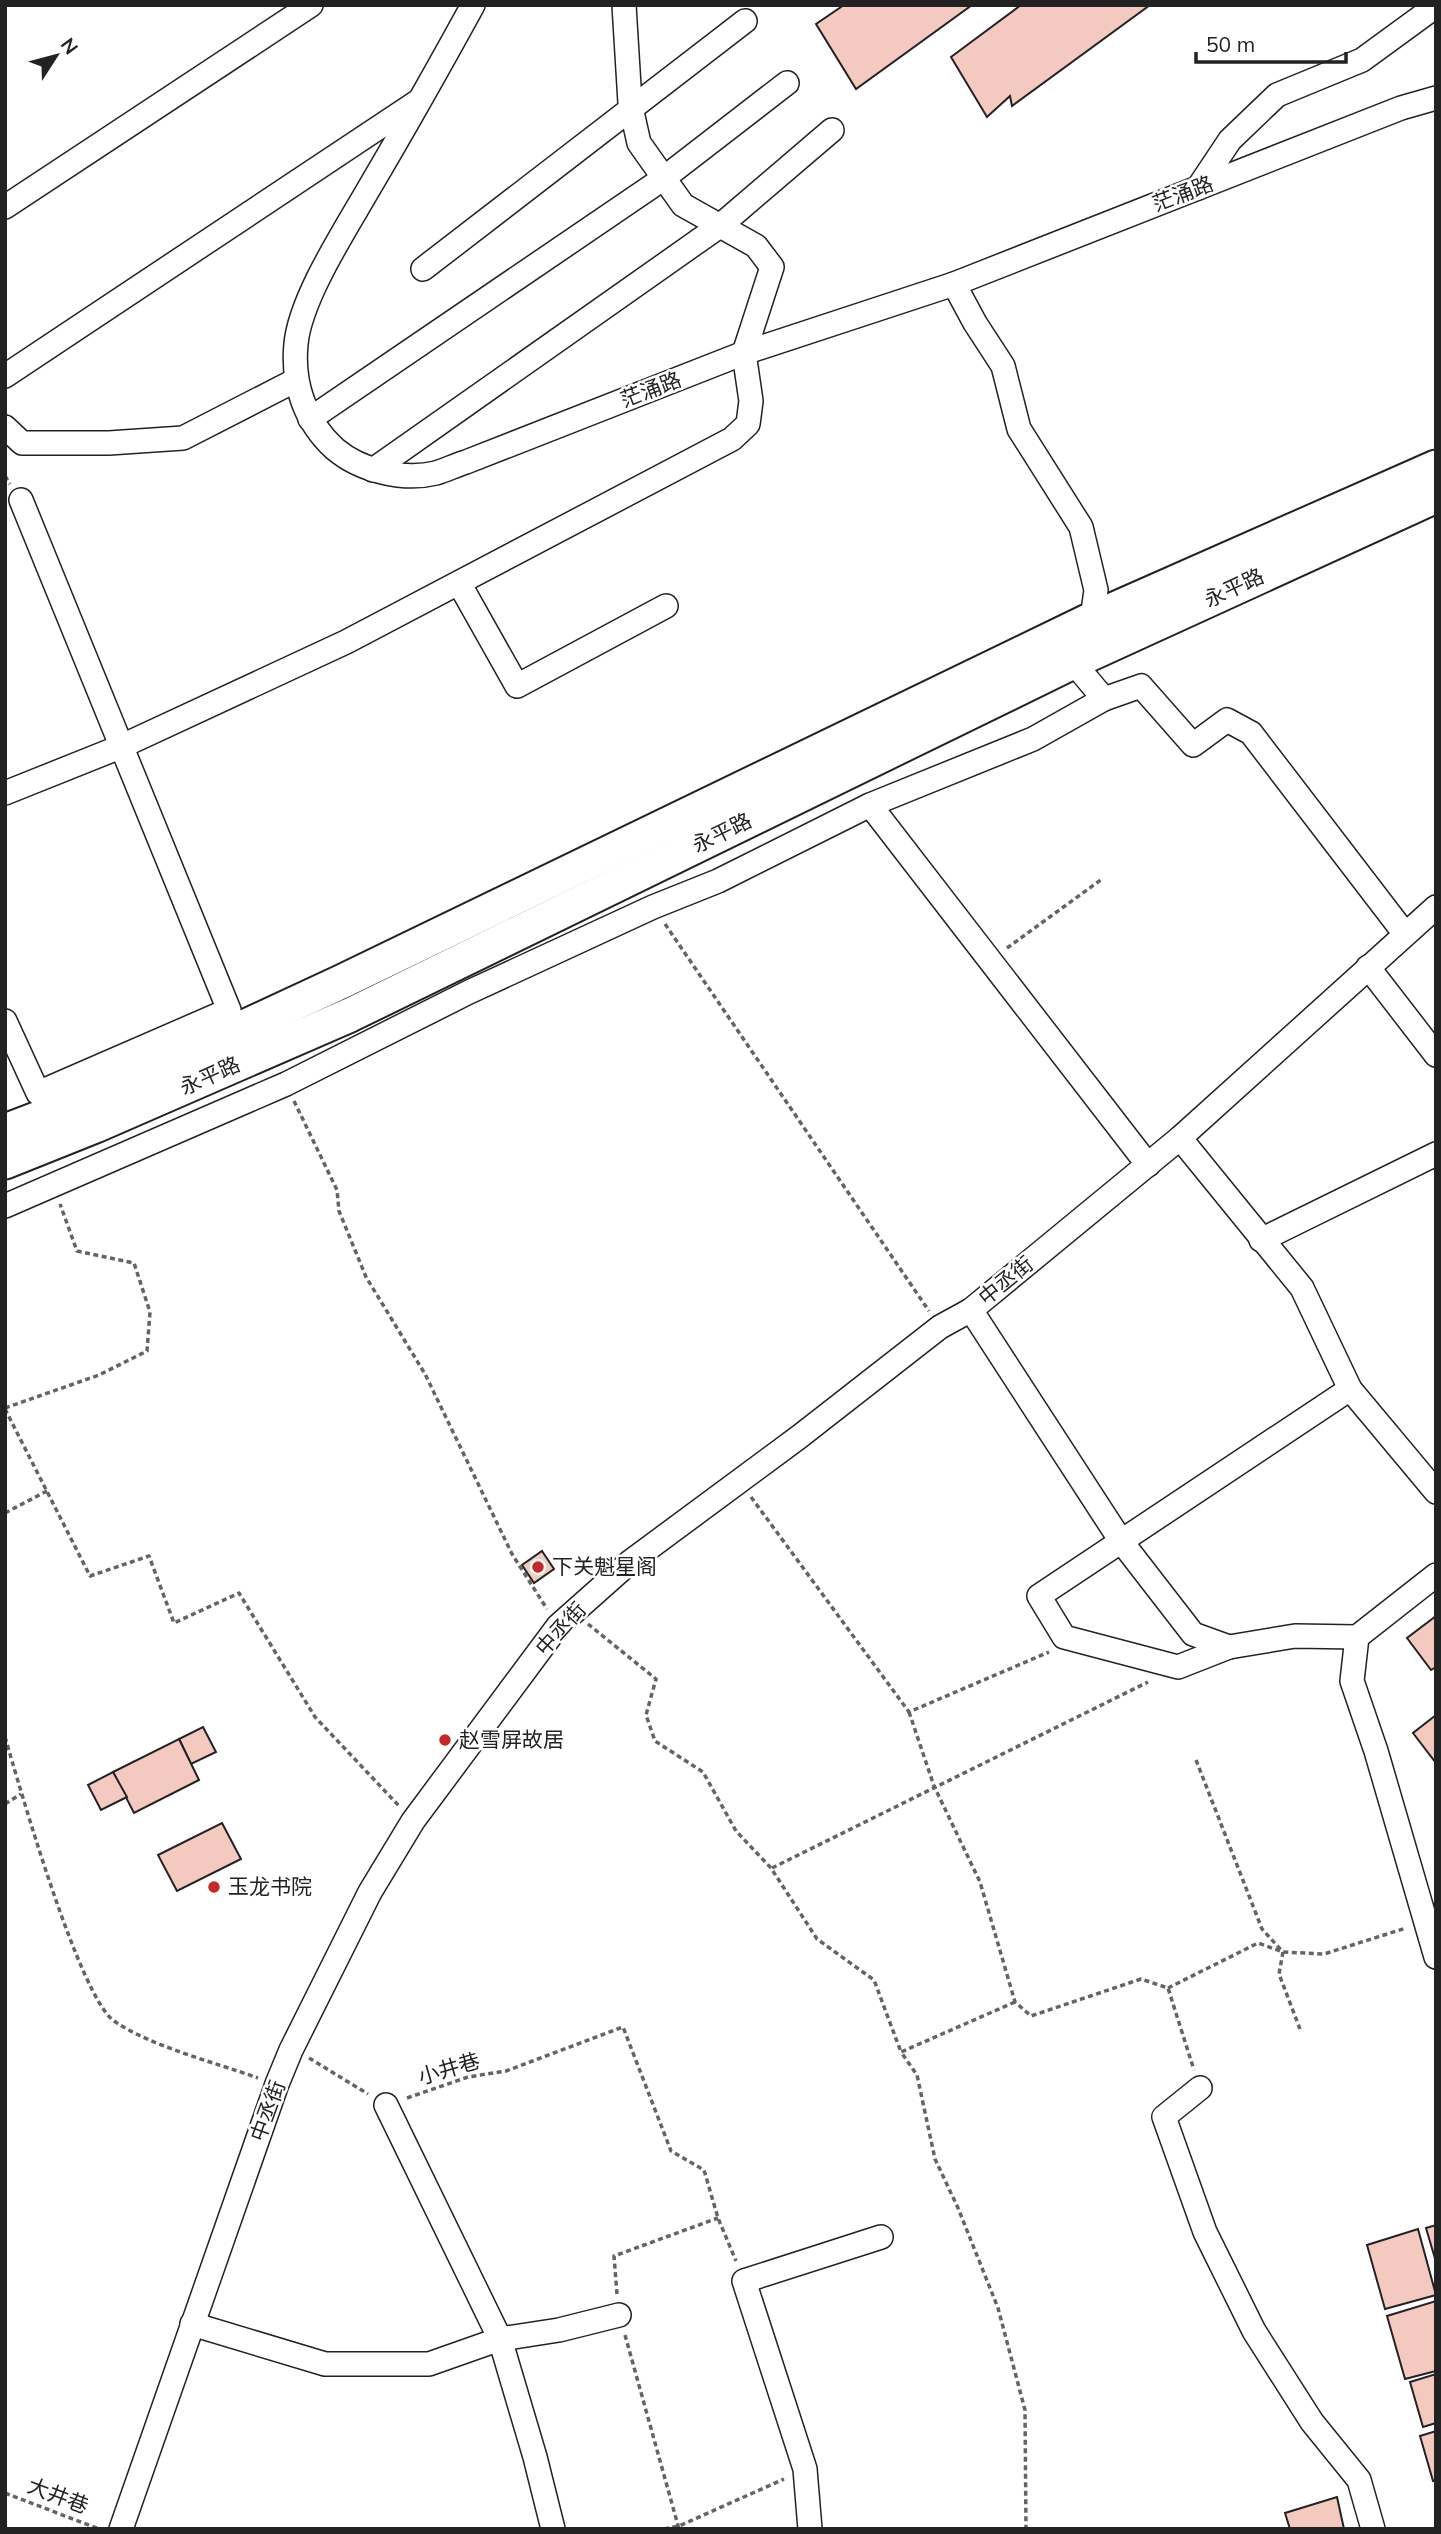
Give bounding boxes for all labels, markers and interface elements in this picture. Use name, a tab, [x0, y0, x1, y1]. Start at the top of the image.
north arrow	[21, 21, 91, 91]
scale bar	[1196, 21, 1346, 65]
text: 50 m	[1206, 31, 1255, 57]
text: N	[56, 33, 84, 59]
street label: 茫涌路	[1149, 170, 1217, 216]
street label: 茫涌路	[617, 366, 685, 412]
street label: 永平路	[1200, 562, 1268, 612]
street label: 永平路	[688, 807, 756, 858]
street label: 永平路	[176, 1050, 244, 1100]
street label: 中丞街	[973, 1250, 1038, 1310]
place label: 下关魁星阁	[552, 1553, 657, 1579]
marker: 下关魁星阁	[530, 1559, 546, 1575]
street label: 中丞街	[530, 1596, 591, 1660]
place label: 赵雪屏故居	[459, 1726, 564, 1752]
marker: 赵雪屏故居	[437, 1732, 453, 1748]
place label: 玉龙书院	[228, 1873, 312, 1899]
marker: 玉龙书院	[206, 1879, 222, 1895]
street label: 小井巷	[415, 2047, 483, 2089]
street label: 中丞街	[244, 2077, 290, 2145]
street label: 大井巷	[24, 2472, 92, 2518]

